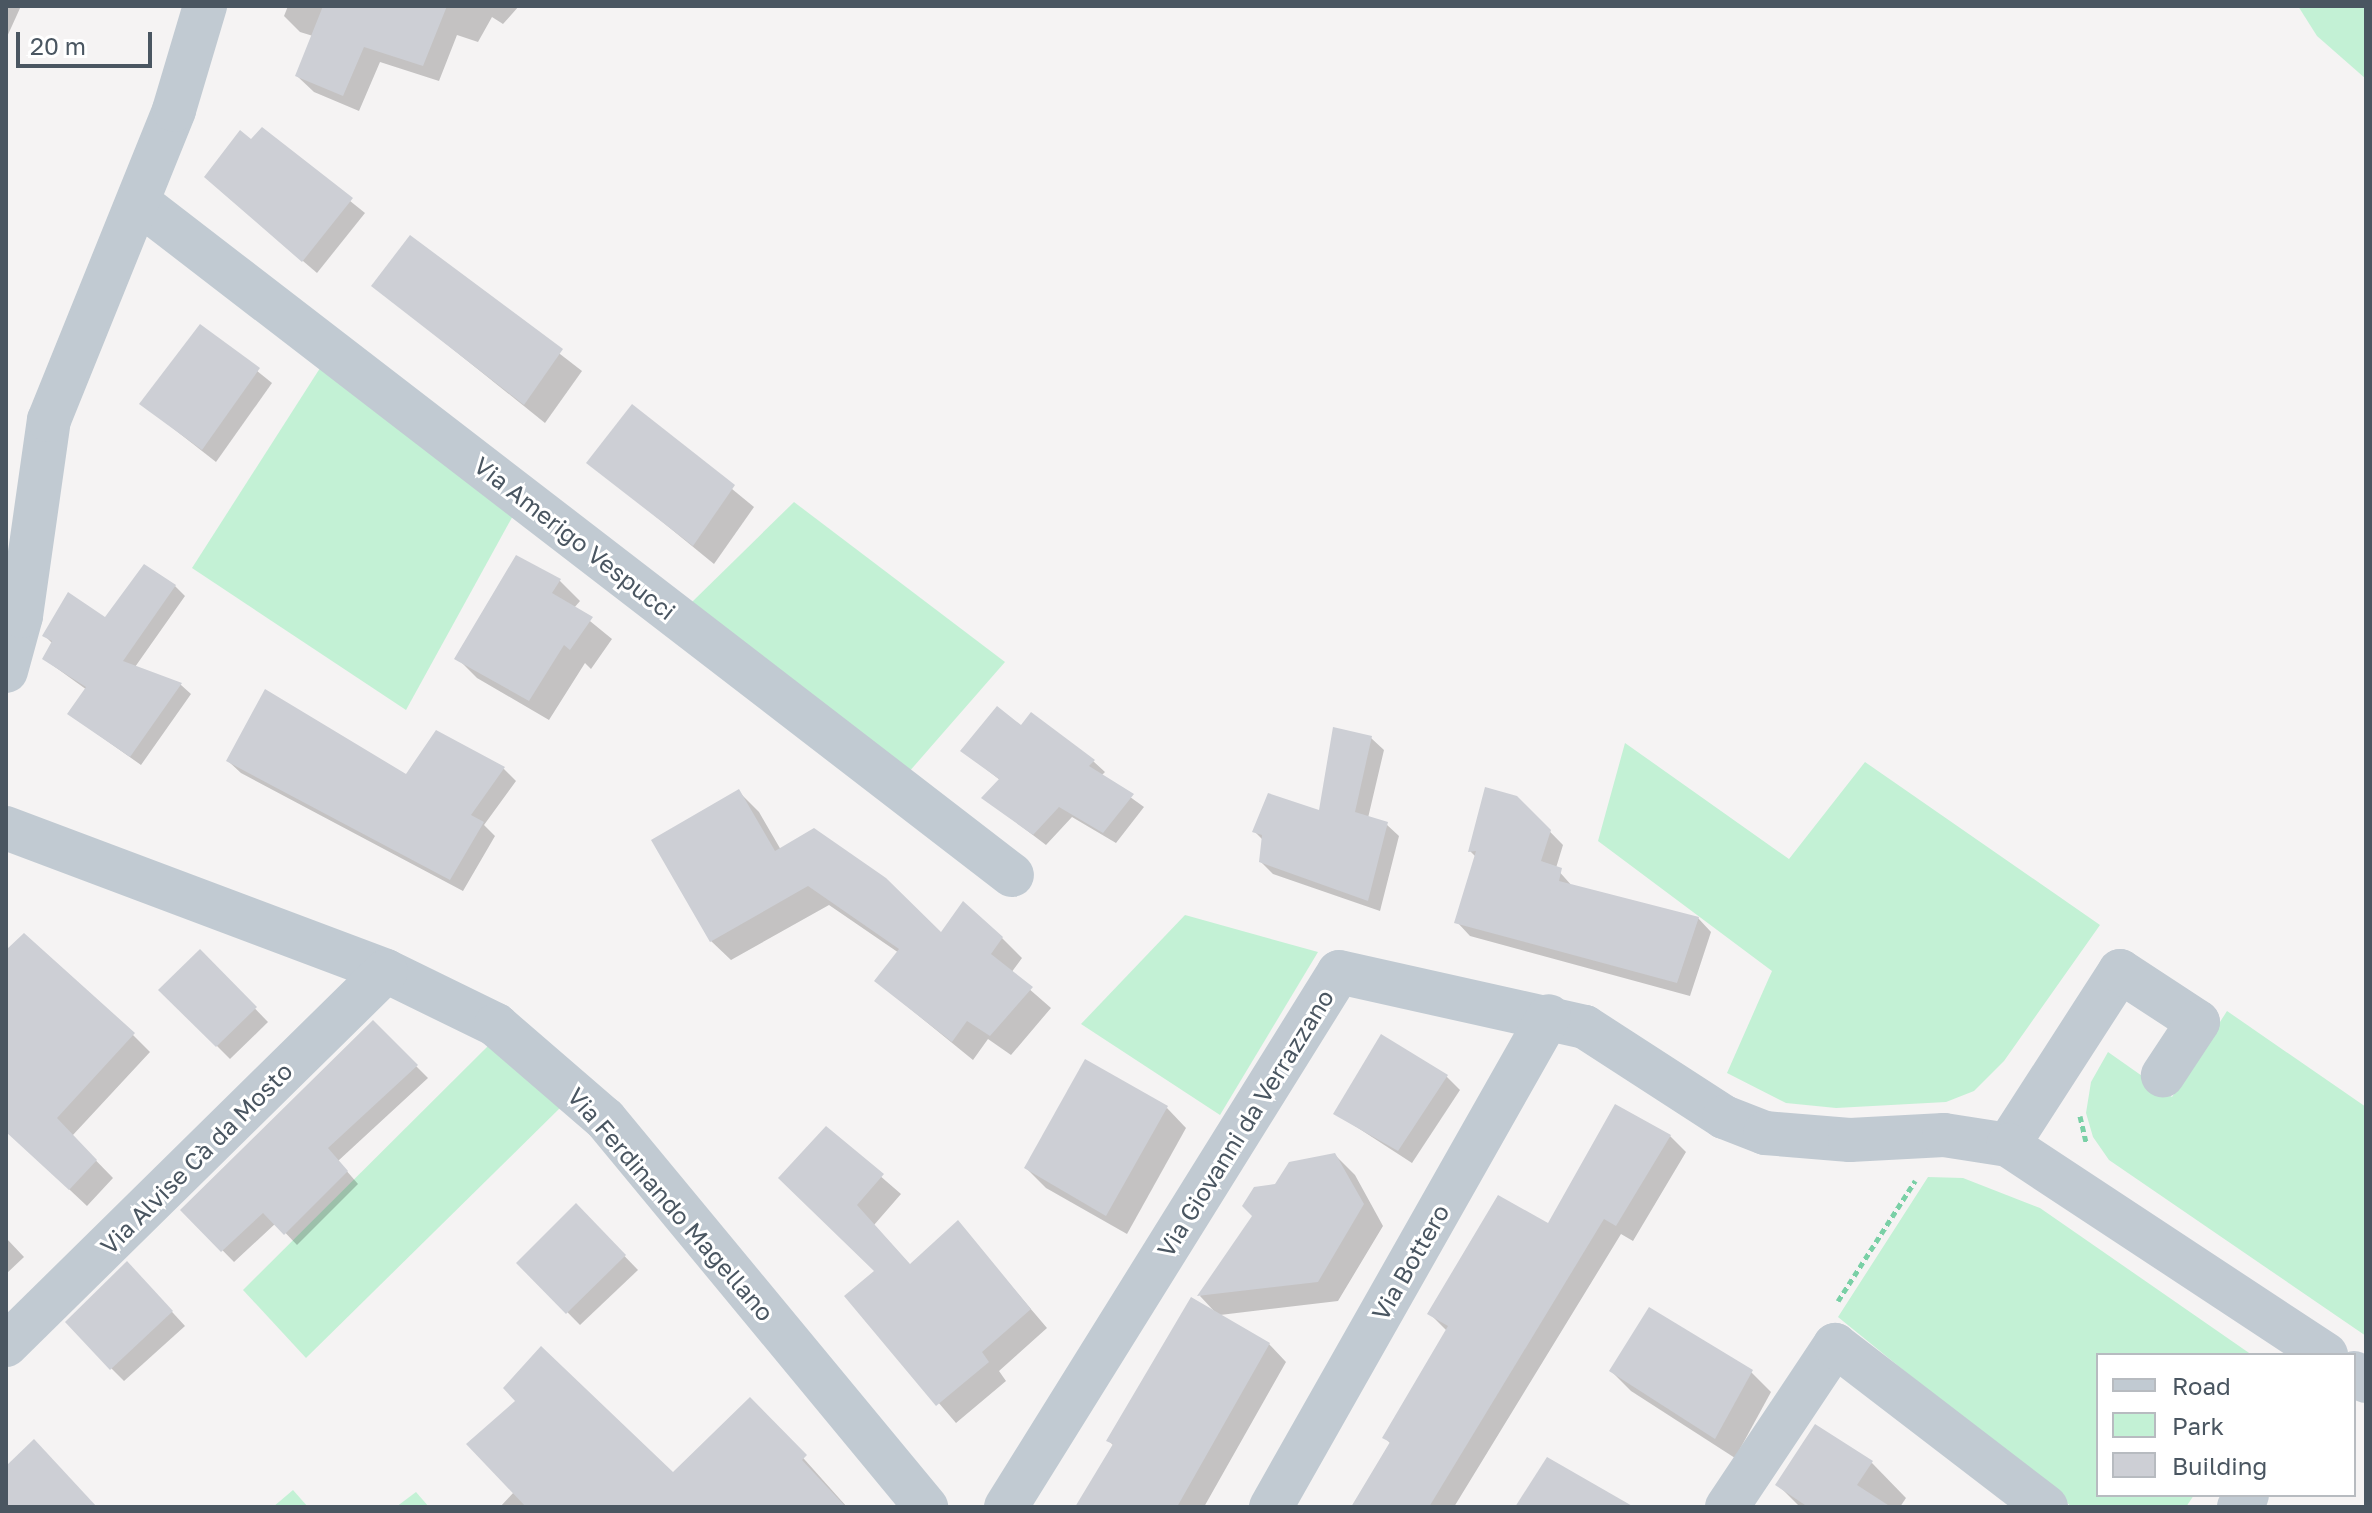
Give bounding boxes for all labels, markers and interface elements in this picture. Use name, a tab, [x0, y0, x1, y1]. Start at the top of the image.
scale bar	[20, 16, 156, 66]
text: 20 m	[30, 31, 86, 60]
street label: Via Amerigo Vespucci	[469, 450, 681, 626]
street label: Via Giovanni da Verrazzano	[1151, 984, 1339, 1262]
street label: Via Alvise Cà da Mosto	[94, 1056, 298, 1260]
street label: Via Ferdinando Magellano	[562, 1082, 780, 1326]
street label: Via Bottero	[1365, 1199, 1455, 1325]
legend	[2096, 1353, 2356, 1497]
text: Road	[2172, 1371, 2231, 1400]
text: Park	[2172, 1411, 2224, 1440]
text: Building	[2172, 1451, 2267, 1480]

